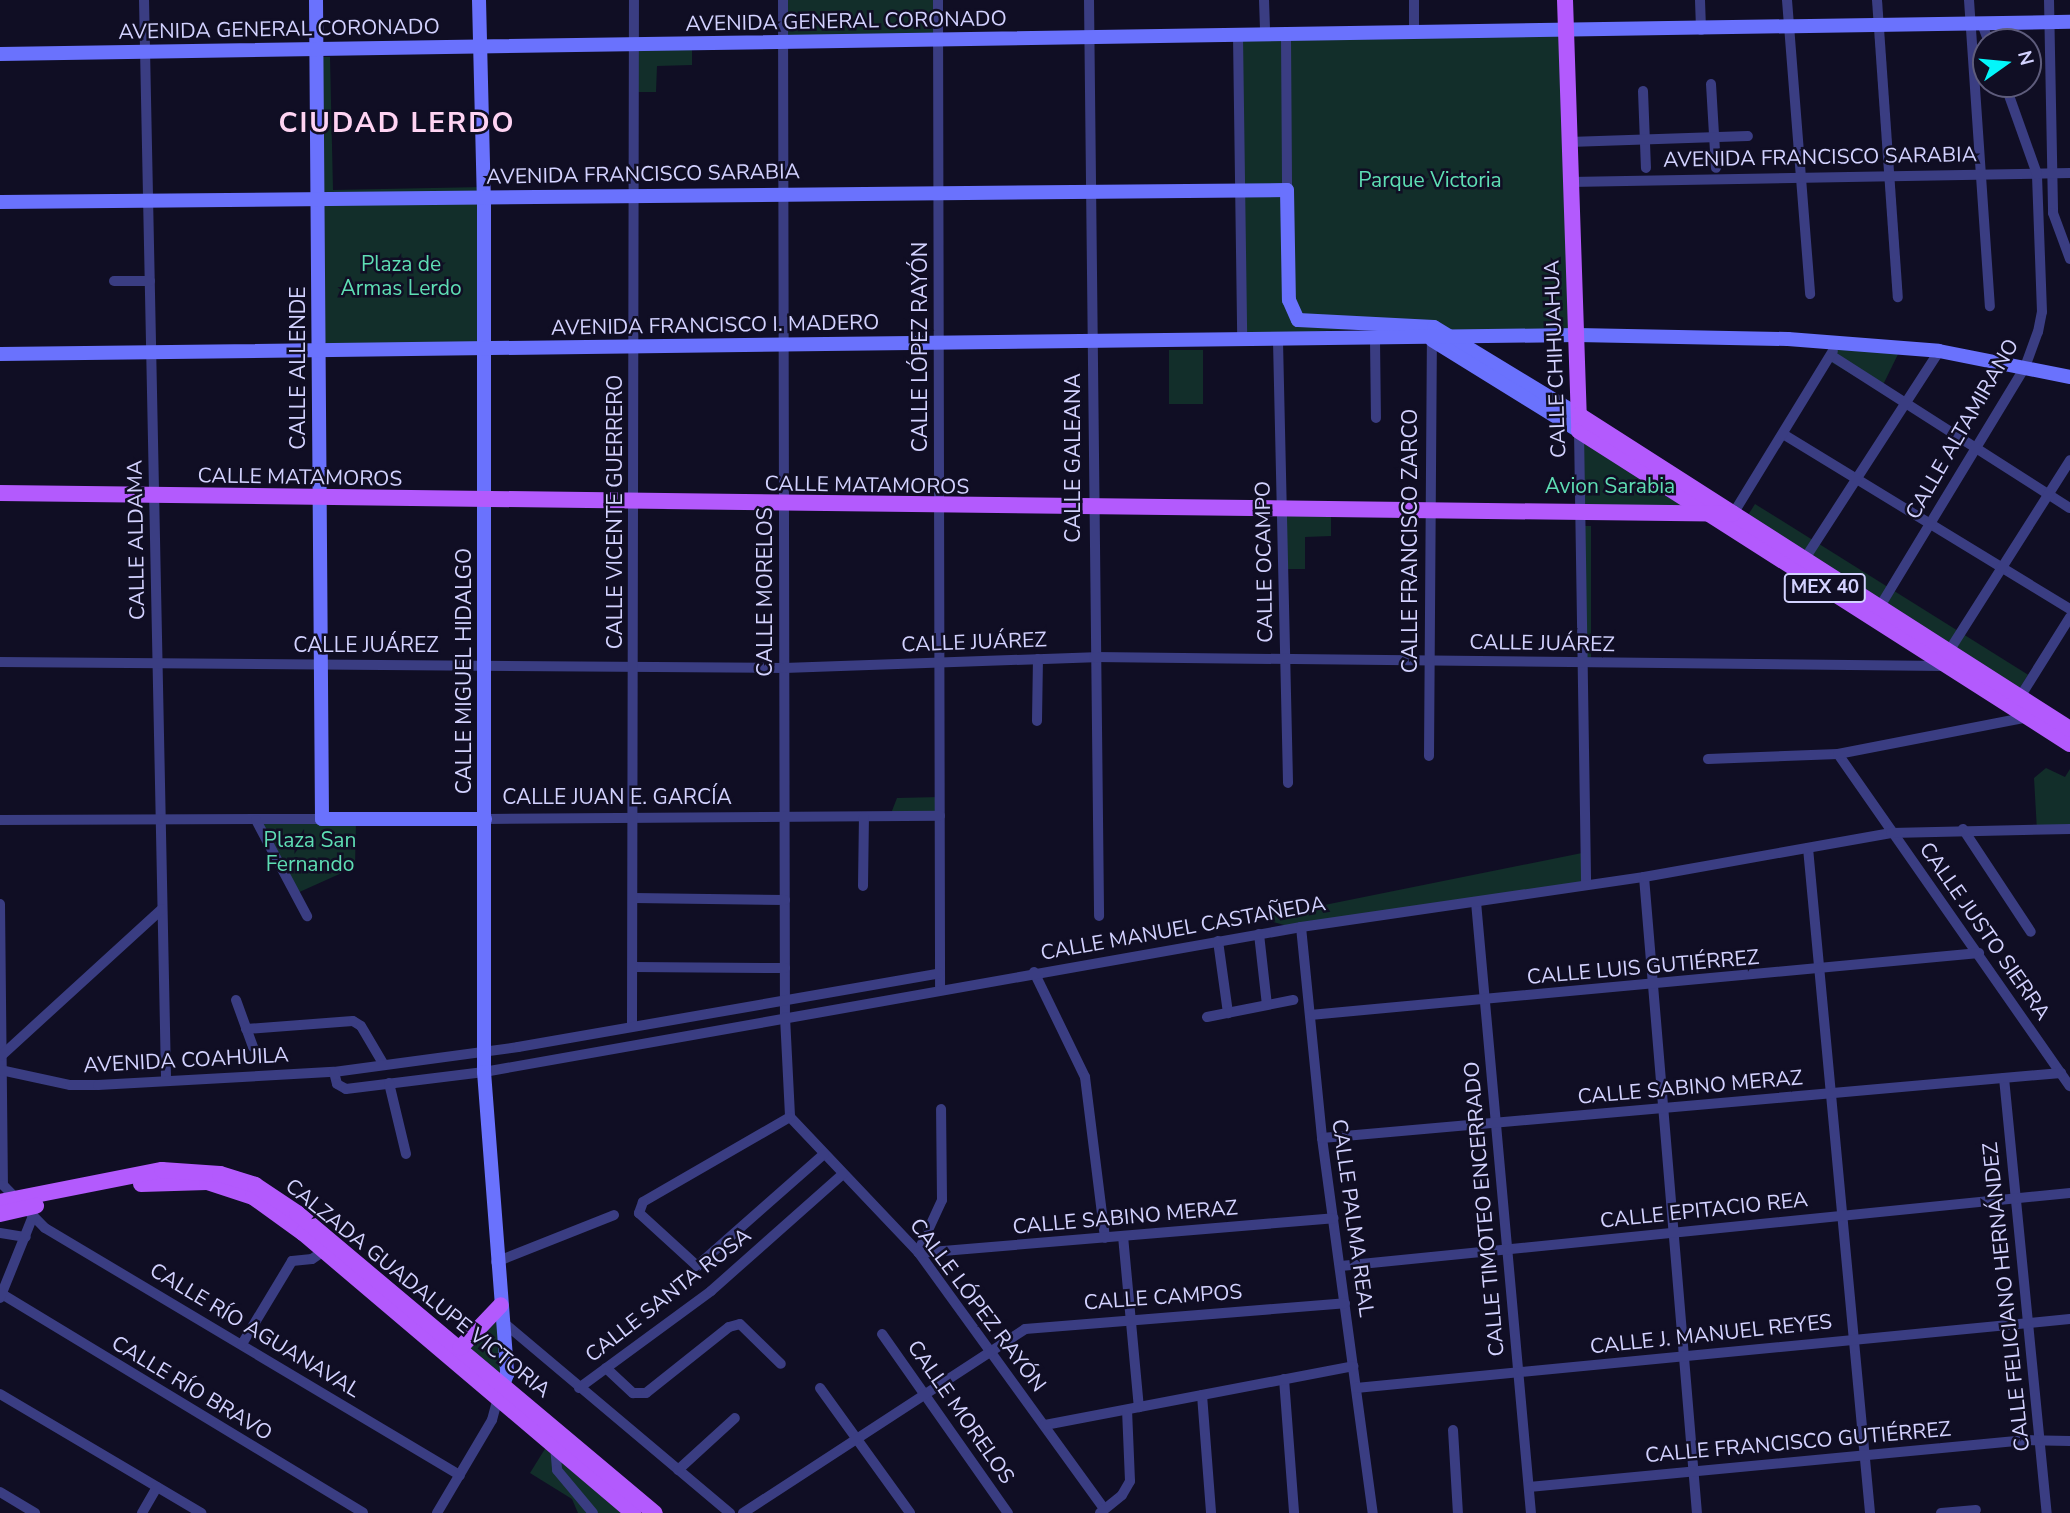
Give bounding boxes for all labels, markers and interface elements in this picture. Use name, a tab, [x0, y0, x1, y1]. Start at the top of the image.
street label: AVENIDA GENERAL CORONADO	[685, 6, 1007, 36]
street label: AVENIDA GENERAL CORONADO	[118, 14, 440, 44]
north arrow	[1972, 28, 2042, 98]
text: N	[2011, 48, 2040, 68]
district label: CIUDAD LERDO	[280, 106, 514, 140]
street label: AVENIDA FRANCISCO SARABIA	[1663, 142, 1977, 172]
street label: AVENIDA FRANCISCO SARABIA	[486, 159, 800, 189]
park label: Parque Victoria	[1358, 167, 1502, 193]
street label: CALLE LÓPEZ RAYÓN	[907, 242, 933, 452]
park label: Plaza de Armas Lerdo	[340, 251, 462, 301]
street label: CALLE CHIHUAHUA	[1539, 260, 1571, 458]
street label: CALLE ALLENDE	[285, 286, 311, 450]
street label: AVENIDA FRANCISCO I. MADERO	[551, 310, 879, 340]
street label: CALLE ALTAMIRANO	[1900, 334, 2024, 524]
street label: CALLE GALEANA	[1060, 373, 1086, 543]
street label: CALLE VICENTE GUERRERO	[602, 375, 628, 649]
street label: CALLE FRANCISCO ZARCO	[1397, 409, 1423, 673]
street label: CALLE ALDAMA	[122, 460, 150, 620]
street label: CALLE MATAMOROS	[198, 463, 402, 491]
street label: CALLE MATAMOROS	[765, 471, 969, 499]
park label: Avion Sarabia	[1545, 473, 1675, 499]
street label: CALLE OCAMPO	[1250, 481, 1278, 643]
street label: CALLE MORELOS	[752, 507, 778, 677]
street label: CALLE MIGUEL HIDALGO	[451, 548, 477, 794]
road number: MEX 40	[1783, 572, 1867, 604]
street label: CALLE JUÁREZ	[901, 627, 1047, 657]
street label: CALLE JUÁREZ	[1469, 629, 1615, 657]
street label: CALLE JUÁREZ	[293, 632, 439, 658]
street label: CALLE JUAN E. GARCÍA	[502, 784, 732, 810]
park label: Plaza San Fernando	[264, 827, 356, 877]
street label: CALLE JUSTO SIERRA	[1914, 837, 2056, 1025]
street label: CALLE MANUEL CASTAÑEDA	[1039, 891, 1327, 965]
street label: CALLE LUIS GUTIÉRREZ	[1526, 944, 1760, 990]
street label: AVENIDA COAHUILA	[83, 1042, 289, 1078]
street label: CALLE TIMOTEO ENCERRADO	[1459, 1060, 1509, 1358]
street label: CALLE SABINO MERAZ	[1576, 1065, 1804, 1109]
street label: CALLE PALMA REAL	[1327, 1118, 1379, 1318]
street label: CALLE FELICIANO HERNÁNDEZ	[1977, 1141, 2035, 1453]
street label: CALZADA GUADALUPE VICTORIA	[280, 1173, 556, 1403]
street label: CALLE EPITACIO REA	[1599, 1187, 1809, 1233]
street label: CALLE SABINO MERAZ	[1011, 1195, 1239, 1239]
street label: CALLE LÓPEZ RAYÓN	[905, 1213, 1051, 1397]
street label: CALLE SANTA ROSA	[580, 1223, 756, 1367]
street label: CALLE RÍO AGUANAVAL	[145, 1257, 365, 1403]
street label: CALLE CAMPOS	[1083, 1279, 1243, 1315]
street label: CALLE J. MANUEL REYES	[1589, 1309, 1833, 1359]
street label: CALLE RÍO BRAVO	[107, 1330, 277, 1446]
street label: CALLE MORELOS	[902, 1335, 1020, 1489]
street label: CALLE FRANCISCO GUTIÉRREZ	[1644, 1416, 1952, 1468]

